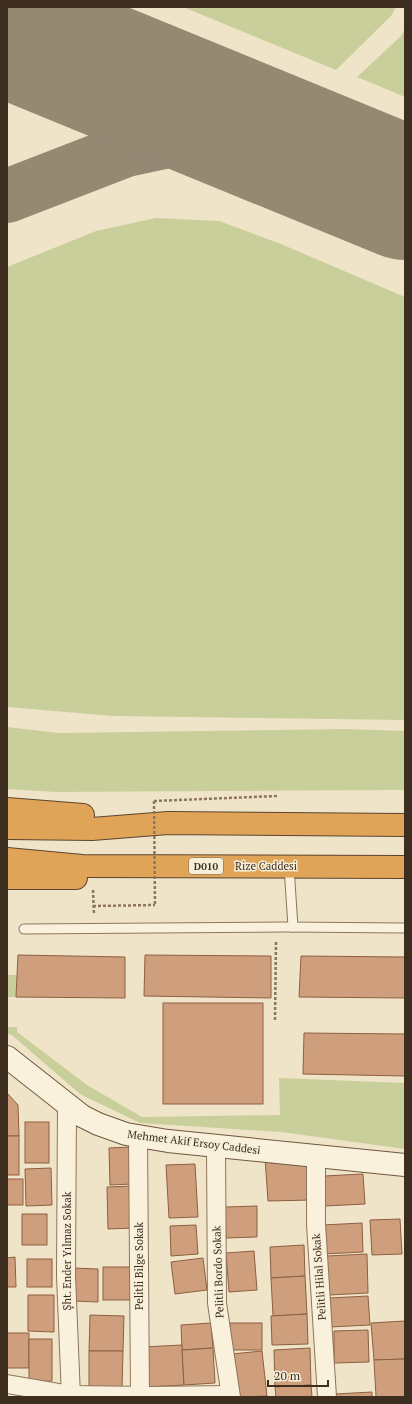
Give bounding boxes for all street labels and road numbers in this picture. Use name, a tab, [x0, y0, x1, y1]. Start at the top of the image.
road number: D010	[189, 858, 223, 874]
street label: Rize Caddesi	[235, 859, 297, 873]
street label: Mehmet Akif Ersoy Caddesi	[127, 1127, 261, 1157]
street label: Şht. Ender Yılmaz Sokak	[60, 1191, 74, 1310]
street label: Pelitli Bilge Sokak	[132, 1222, 146, 1310]
street label: Pelitli Bordo Sokak	[209, 1225, 227, 1319]
street label: Pelitli Hilal Sokak	[309, 1233, 329, 1321]

